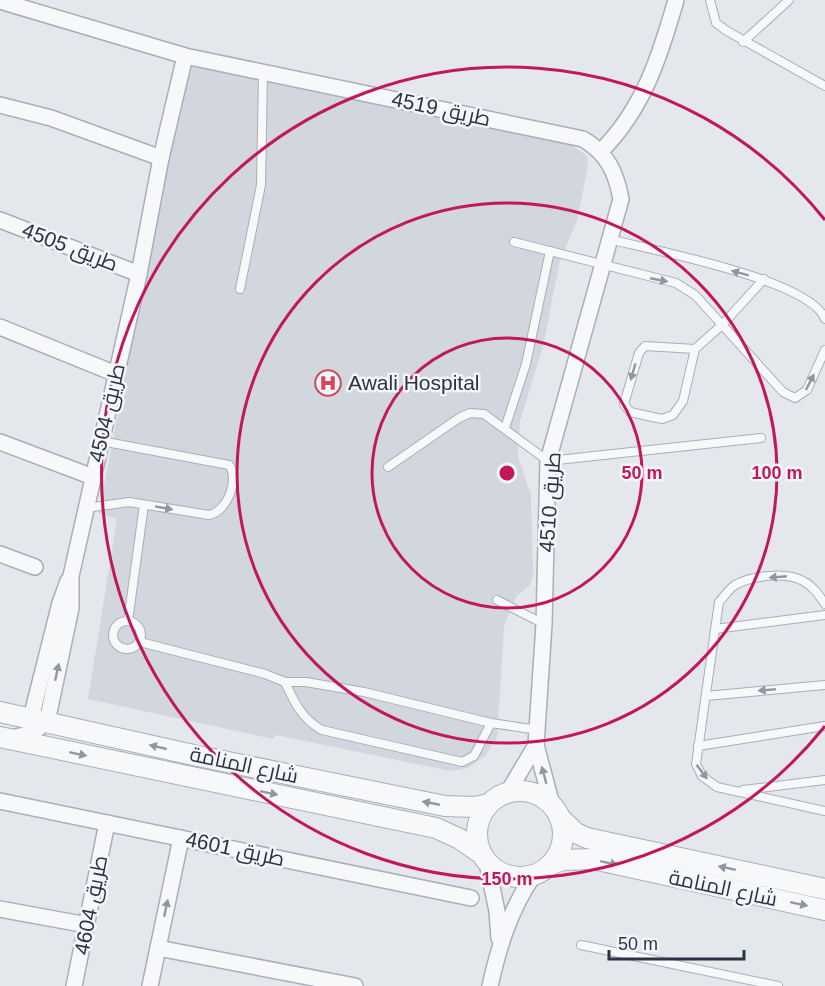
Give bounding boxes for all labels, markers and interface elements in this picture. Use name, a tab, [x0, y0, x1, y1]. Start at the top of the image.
street label: طريق 4519	[389, 87, 493, 132]
street label: طريق 4505	[18, 218, 121, 277]
one-way arrow	[731, 268, 749, 277]
one-way arrow	[650, 276, 669, 285]
street label: طريق 4504	[84, 361, 131, 465]
one-way arrow	[628, 363, 637, 381]
hospital icon: Awali Hospital	[313, 368, 343, 398]
place label: Awali Hospital	[348, 371, 480, 394]
one-way arrow	[805, 373, 815, 390]
street label: طريق 4510	[535, 451, 566, 553]
centre of rings	[497, 463, 517, 483]
text: 50 m	[621, 463, 663, 483]
text: 100 m	[751, 463, 803, 483]
one-way arrow	[155, 504, 174, 513]
one-way arrow	[768, 572, 787, 582]
one-way arrow	[53, 663, 62, 682]
one-way arrow	[757, 685, 776, 695]
one-way arrow	[148, 742, 167, 751]
street label: شارع المنامة	[187, 742, 300, 790]
one-way arrow	[68, 749, 87, 759]
one-way arrow	[696, 764, 708, 780]
one-way arrow	[538, 766, 548, 784]
one-way arrow	[259, 789, 278, 798]
one-way arrow	[422, 798, 441, 807]
street label: طريق 4601	[183, 827, 287, 872]
street label: طريق 4604	[70, 853, 113, 957]
one-way arrow	[599, 858, 618, 868]
one-way arrow	[717, 863, 736, 872]
street label: شارع المنامة	[666, 865, 779, 913]
text: 150 m	[481, 869, 533, 889]
one-way arrow	[162, 899, 172, 917]
one-way arrow	[790, 900, 809, 909]
scale bar	[609, 923, 744, 961]
text: 50 m	[618, 934, 658, 954]

